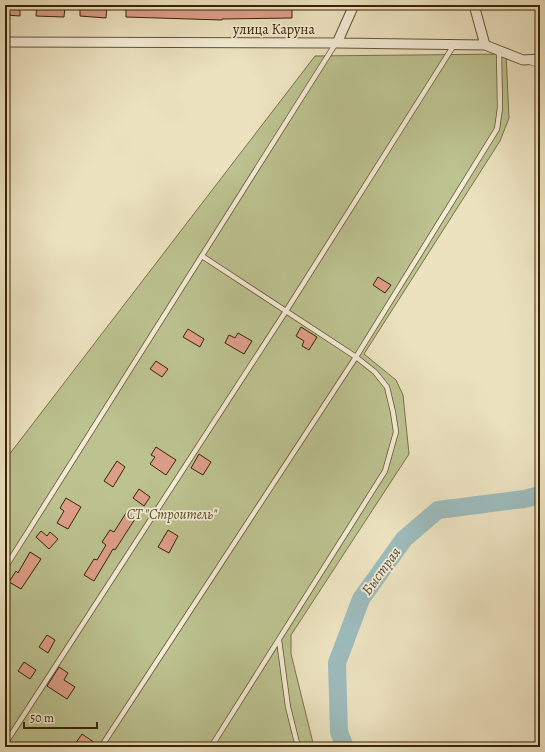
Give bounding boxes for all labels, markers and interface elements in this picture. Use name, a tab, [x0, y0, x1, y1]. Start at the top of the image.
street label: улица Каруна	[232, 20, 315, 39]
park label: СТ "Строитель"	[127, 505, 218, 524]
water label: Быстрая	[357, 543, 405, 599]
scale bar	[24, 704, 97, 730]
text: 50 m	[30, 710, 54, 726]

